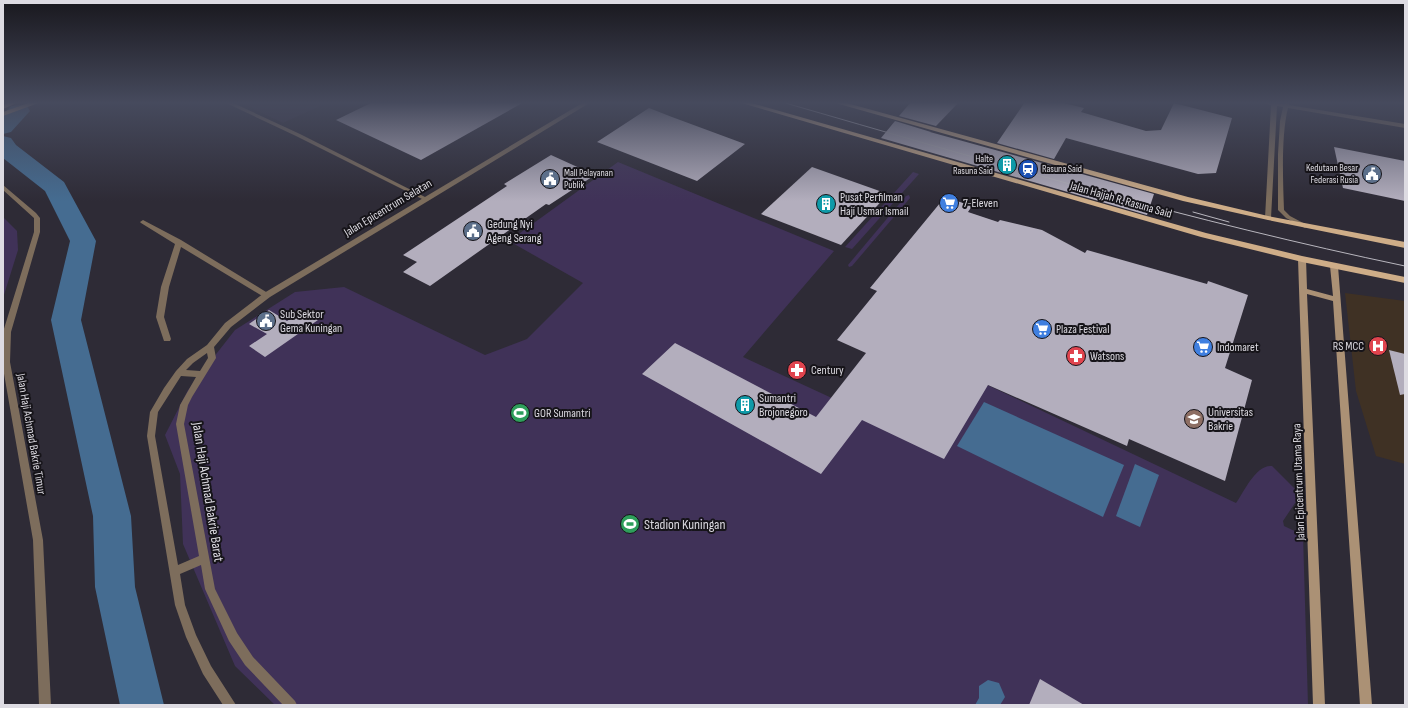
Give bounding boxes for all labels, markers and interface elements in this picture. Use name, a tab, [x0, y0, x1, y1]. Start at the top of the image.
place label: Halte Rasuna Said	[953, 153, 993, 177]
building icon: Halte Rasuna Said	[996, 154, 1018, 176]
station icon: Rasuna Said	[1017, 158, 1039, 180]
place label: Kedutaan Besar Federasi Rusia	[1306, 162, 1358, 186]
place label: Rasuna Said	[1042, 163, 1082, 175]
public building icon: Kedutaan Besar Federasi Rusia	[1361, 163, 1383, 185]
place label: Mall Pelayanan Publik	[564, 167, 613, 191]
public building icon: Mall Pelayanan Publik	[539, 168, 561, 190]
street label: Jalan Epicentrum Selatan	[340, 176, 435, 241]
street label: Jalan Hajjah R. Rasuna Said	[1067, 178, 1174, 222]
place label: Pusat Perfilman Haji Usmar Ismail	[840, 190, 908, 219]
supermarket icon: 7-Eleven	[938, 192, 960, 214]
building icon: Pusat Perfilman Haji Usmar Ismail	[815, 193, 837, 215]
place label: 7-Eleven	[963, 196, 998, 211]
place label: Gedung Nyi Ageng Serang	[486, 217, 542, 246]
public building icon: Gedung Nyi Ageng Serang	[462, 220, 484, 242]
place label: Sub Sektor Gema Kuningan	[280, 307, 342, 336]
public building icon: Sub Sektor Gema Kuningan	[255, 310, 277, 332]
supermarket icon: Plaza Festival	[1031, 318, 1053, 340]
place label: Plaza Festival	[1056, 322, 1109, 337]
hospital icon: RS MCC	[1367, 335, 1389, 357]
supermarket icon: Indomaret	[1192, 336, 1214, 358]
place label: RS MCC	[1333, 339, 1364, 354]
place label: Indomaret	[1217, 340, 1259, 355]
pharmacy icon: Watsons	[1065, 345, 1087, 367]
place label: Watsons	[1090, 349, 1124, 364]
pharmacy icon: Century	[786, 359, 808, 381]
place label: Century	[811, 363, 844, 378]
street label: Jalan Haji Achmad Bakrie Timur	[13, 371, 49, 496]
place label: Sumantri Brojonegoro	[759, 391, 808, 420]
building icon: Sumantri Brojonegoro	[734, 394, 756, 416]
sports icon: GOR Sumantri	[509, 402, 531, 424]
place label: Universitas Bakrie	[1208, 405, 1253, 434]
place label: GOR Sumantri	[534, 406, 590, 421]
school or university icon: Universitas Bakrie	[1183, 408, 1205, 430]
street label: Jalan Haji Achmad Bakrie Barat	[188, 420, 227, 563]
street label: Jalan Epicentrum Utama Raya	[1289, 423, 1309, 542]
sports icon: Stadion Kuningan	[619, 513, 641, 535]
place label: Stadion Kuningan	[644, 516, 725, 533]

